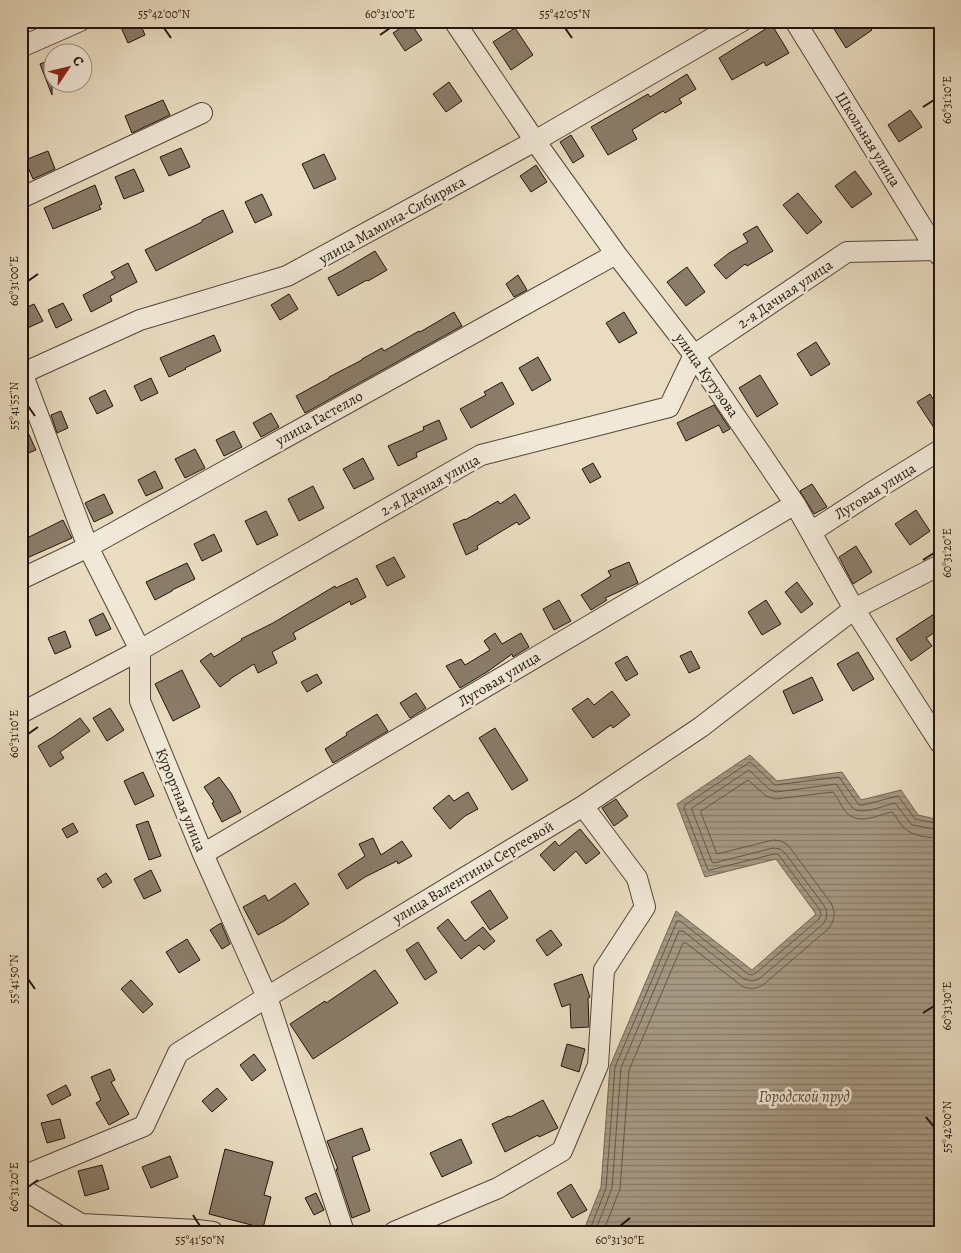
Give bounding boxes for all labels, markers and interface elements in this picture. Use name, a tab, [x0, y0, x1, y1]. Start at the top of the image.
text: 55°42'00"N	[138, 6, 190, 22]
text: 60°31'00"E	[365, 6, 415, 22]
text: 55°42'05"N	[540, 6, 591, 22]
north arrow	[42, 42, 92, 92]
text: С	[68, 52, 89, 70]
text: 60°31'10"E	[939, 76, 955, 124]
street label: Школьная улица	[831, 87, 905, 191]
street label: улица Мамина-Сибиряка	[314, 171, 469, 269]
street label: 2-я Дачная улица	[734, 255, 836, 333]
text: 60°31'00"E	[6, 256, 22, 306]
street label: улица Кутузова	[670, 328, 744, 421]
text: 55°41'55"N	[6, 382, 22, 430]
street label: улица Гастелло	[271, 386, 366, 451]
street label: 2-я Дачная улица	[377, 449, 483, 521]
street label: Луговая улица	[830, 458, 920, 524]
text: 60°31'20"E	[939, 528, 955, 578]
street label: Луговая улица	[454, 647, 544, 711]
text: 60°31'10"E	[6, 710, 22, 758]
street label: Курортная улица	[151, 745, 211, 855]
street label: улица Валентины Сергеевой	[388, 816, 557, 929]
text: 55°41'50"N	[6, 954, 22, 1004]
text: 60°31'30"E	[939, 982, 955, 1030]
water label: Городской пруд	[758, 1086, 850, 1108]
text: 55°42'00"N	[939, 1101, 955, 1153]
text: 60°31'20"E	[6, 1162, 22, 1212]
text: 55°41'50"N	[175, 1232, 225, 1248]
text: 60°31'30"E	[596, 1232, 644, 1248]

